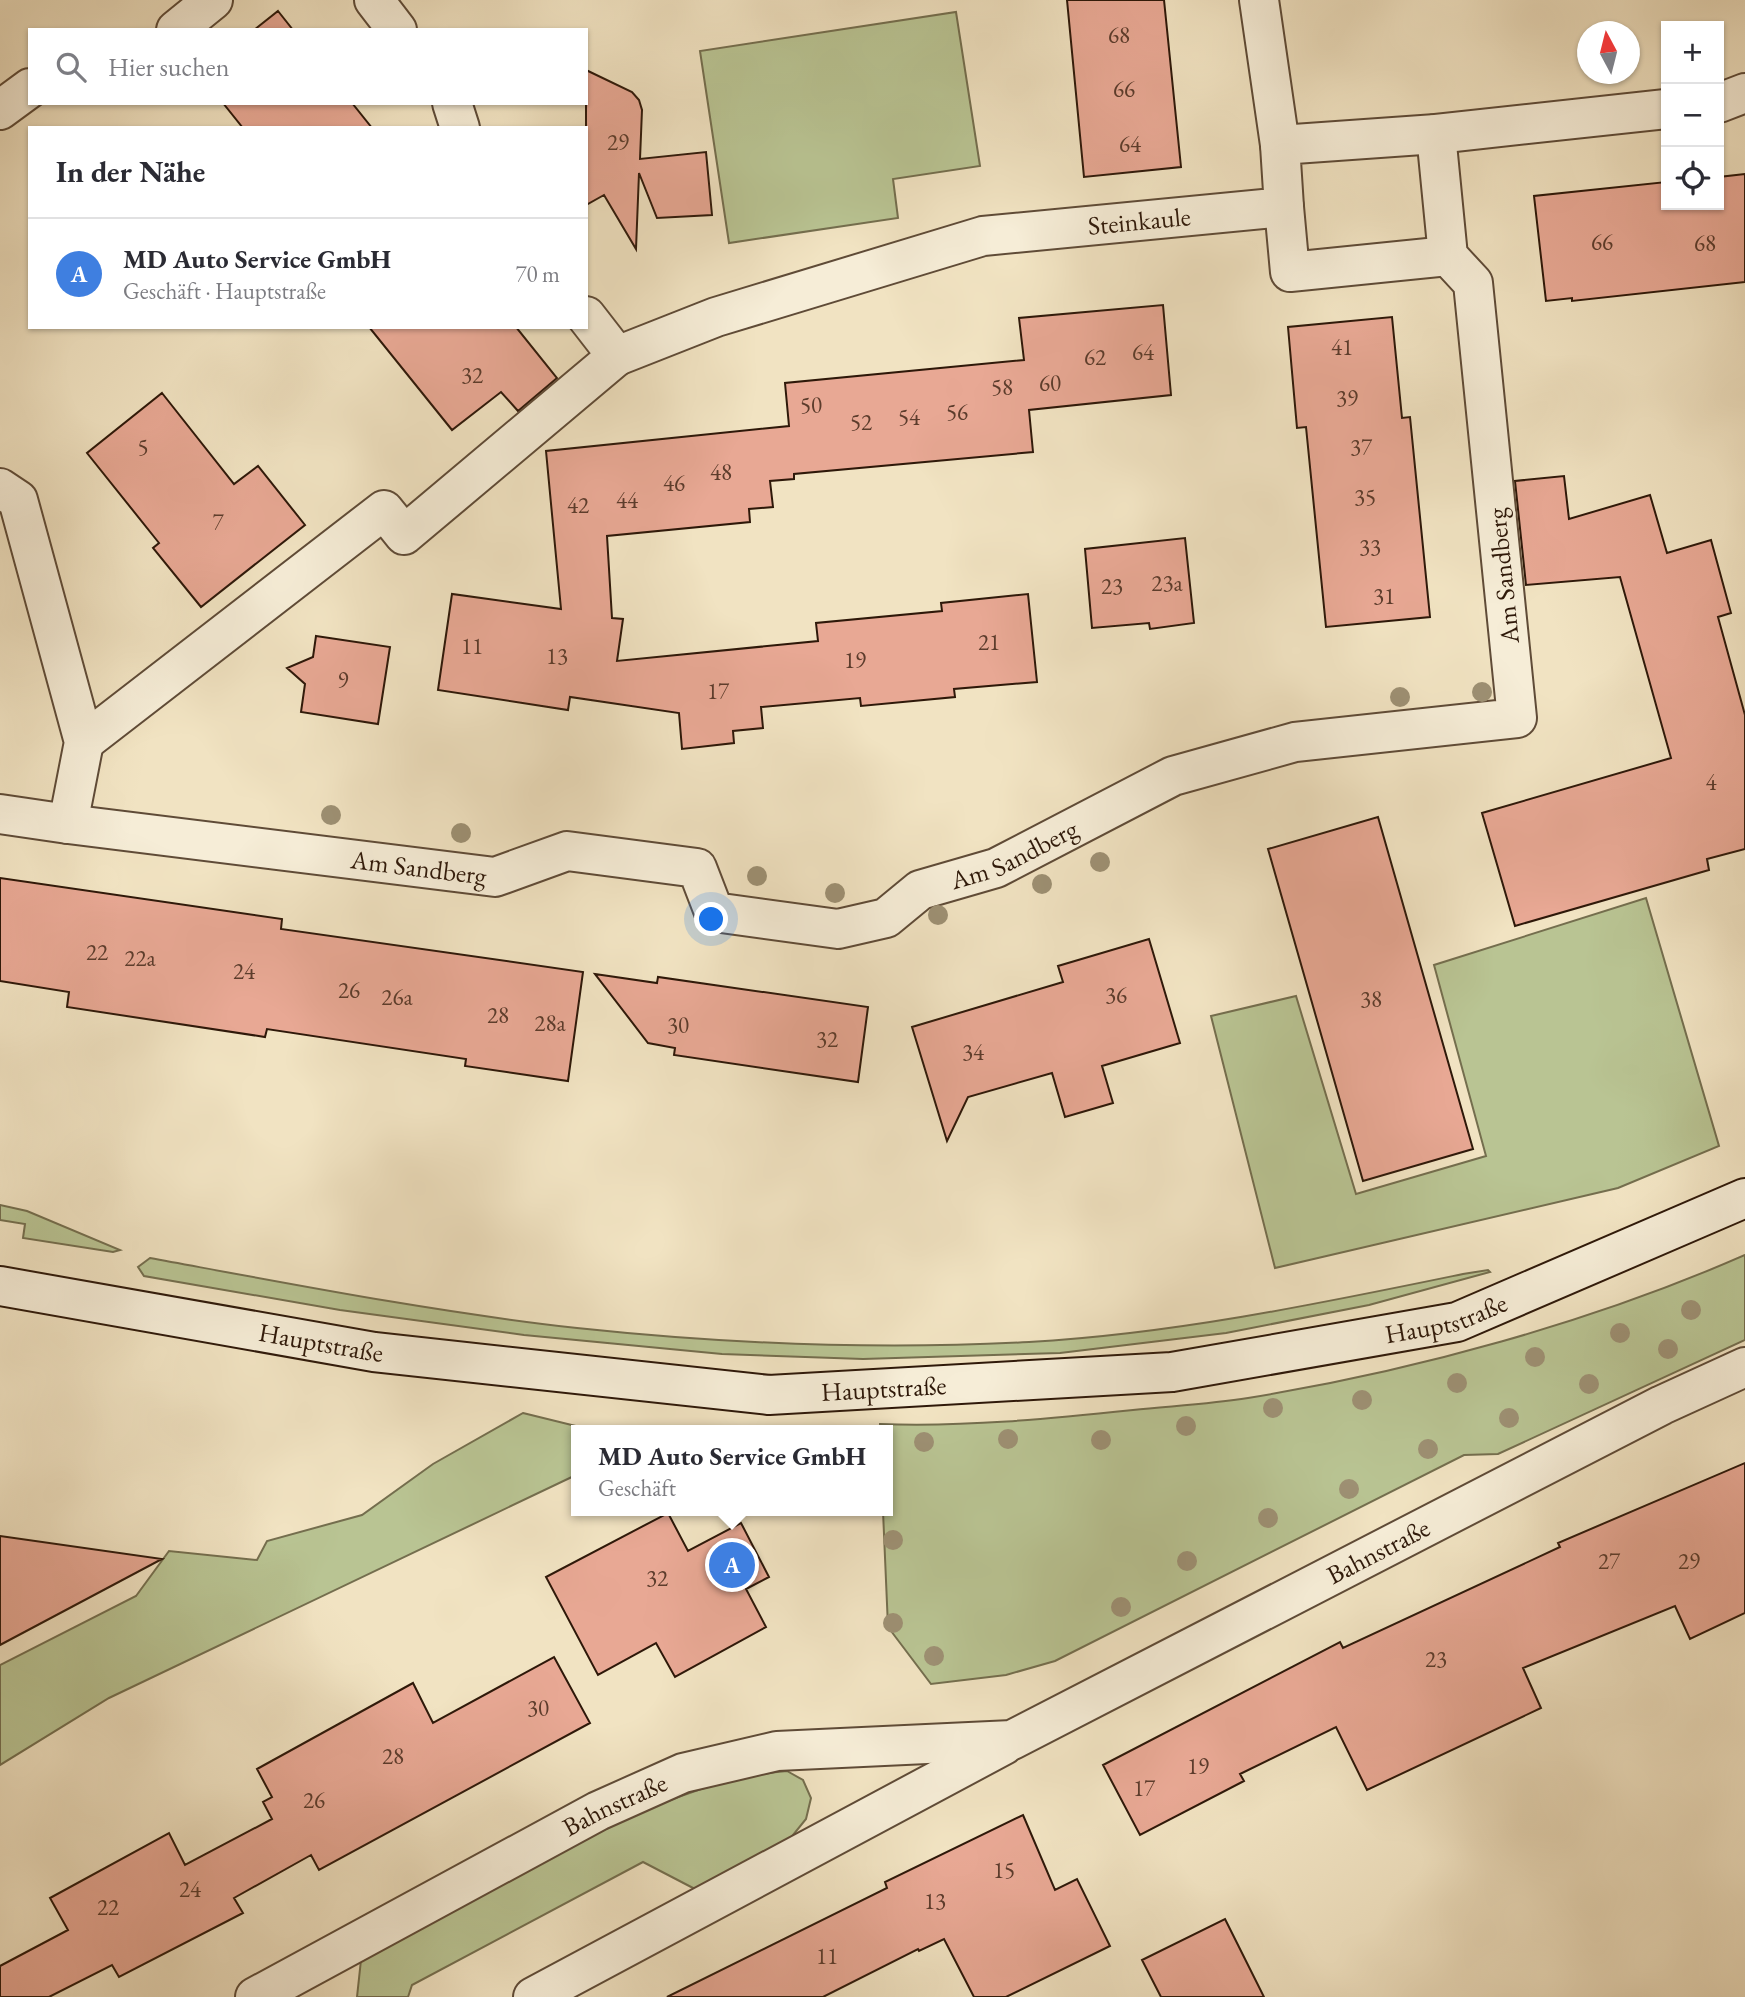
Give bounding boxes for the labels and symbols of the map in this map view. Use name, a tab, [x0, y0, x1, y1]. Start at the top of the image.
house number: 68	[1108, 20, 1130, 50]
north arrow	[1577, 21, 1640, 84]
house number: 66	[1113, 74, 1135, 104]
house number: 29	[607, 127, 629, 157]
house number: 64	[1119, 129, 1142, 159]
street label: Steinkaule	[1086, 199, 1192, 243]
house number: 66	[1591, 227, 1613, 257]
house number: 68	[1694, 228, 1716, 258]
house number: 41	[1331, 332, 1353, 362]
house number: 64	[1132, 337, 1155, 367]
house number: 62	[1084, 342, 1106, 372]
house number: 32	[461, 360, 483, 390]
house number: 60	[1039, 368, 1061, 398]
house number: 58	[991, 372, 1013, 402]
house number: 39	[1336, 383, 1358, 413]
house number: 50	[800, 390, 822, 420]
house number: 56	[946, 397, 968, 427]
house number: 54	[898, 402, 921, 432]
house number: 52	[850, 407, 872, 437]
house number: 5	[137, 432, 149, 462]
house number: 37	[1350, 432, 1373, 462]
house number: 48	[710, 457, 732, 487]
house number: 46	[663, 468, 685, 498]
house number: 35	[1354, 482, 1376, 512]
house number: 44	[616, 485, 639, 515]
house number: 42	[567, 490, 589, 520]
street label: Am Sandberg	[1479, 506, 1527, 647]
house number: 7	[212, 507, 224, 537]
house number: 33	[1359, 532, 1381, 562]
house number: 23a	[1151, 568, 1183, 598]
house number: 23	[1101, 571, 1123, 601]
house number: 31	[1373, 581, 1395, 611]
house number: 21	[978, 627, 1000, 657]
house number: 11	[461, 631, 483, 661]
house number: 13	[546, 641, 568, 671]
house number: 19	[844, 645, 866, 675]
house number: 9	[337, 665, 349, 695]
house number: 17	[707, 676, 730, 706]
house number: 4	[1705, 767, 1717, 797]
street label: Am Sandberg	[946, 811, 1084, 898]
street label: Am Sandberg	[348, 842, 489, 893]
your location	[694, 902, 728, 936]
house number: 22	[86, 937, 108, 967]
house number: 22a	[124, 943, 156, 973]
house number: 24	[233, 956, 256, 986]
house number: 26	[338, 975, 360, 1005]
house number: 36	[1105, 980, 1127, 1010]
house number: 26a	[381, 982, 413, 1012]
house number: 38	[1360, 984, 1382, 1014]
house number: 28	[487, 1000, 509, 1030]
house number: 28a	[534, 1008, 566, 1038]
house number: 30	[667, 1010, 689, 1040]
house number: 32	[816, 1024, 838, 1054]
house number: 34	[962, 1037, 985, 1067]
street label: Hauptstraße	[1382, 1286, 1512, 1351]
street label: Hauptstraße	[256, 1315, 385, 1370]
street label: Hauptstraße	[820, 1368, 947, 1409]
street label: Bahnstraße	[1321, 1511, 1436, 1592]
pin: A	[709, 1539, 755, 1591]
house number: 27	[1598, 1546, 1621, 1576]
house number: 29	[1678, 1546, 1700, 1576]
house number: 32	[646, 1563, 668, 1593]
house number: 23	[1425, 1644, 1447, 1674]
house number: 30	[527, 1693, 549, 1723]
house number: 28	[382, 1741, 404, 1771]
house number: 19	[1187, 1751, 1209, 1781]
street label: Bahnstraße	[556, 1765, 672, 1844]
house number: 17	[1133, 1773, 1156, 1803]
house number: 26	[303, 1785, 325, 1815]
house number: 15	[993, 1855, 1015, 1885]
house number: 24	[179, 1874, 202, 1904]
house number: 13	[924, 1886, 946, 1916]
house number: 22	[97, 1892, 119, 1922]
house number: 11	[816, 1941, 838, 1971]

